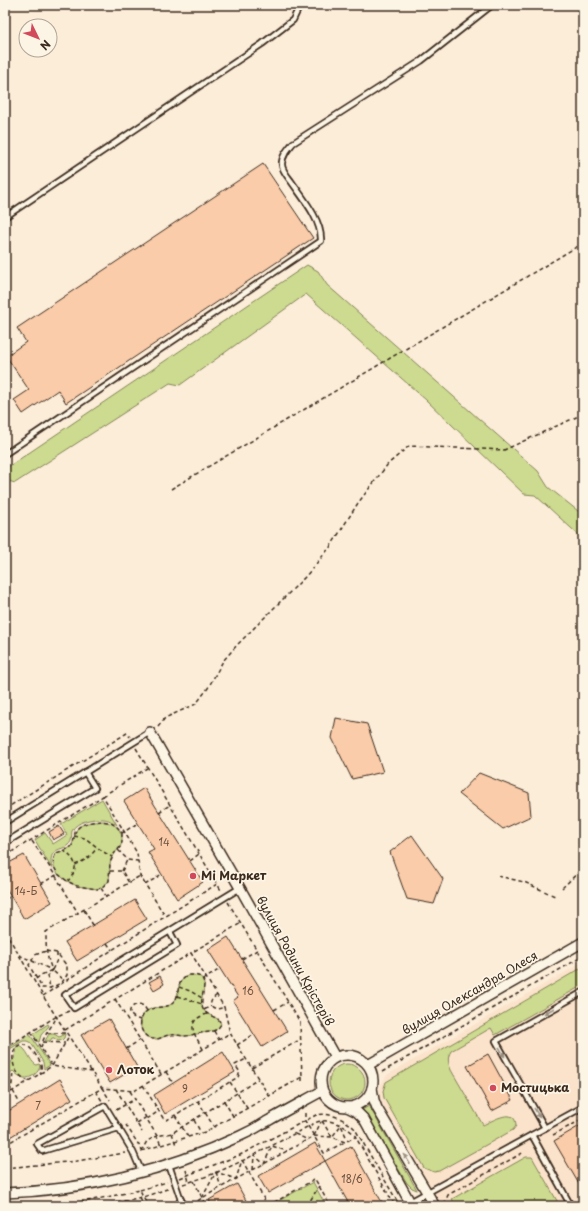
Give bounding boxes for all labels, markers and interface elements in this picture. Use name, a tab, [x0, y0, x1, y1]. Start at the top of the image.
north arrow	[18, 18, 58, 58]
text: N	[36, 36, 55, 54]
house number: 14	[158, 834, 170, 849]
place label: Мі Маркет	[201, 866, 267, 884]
marker: Мі Маркет	[188, 871, 198, 881]
house number: 14-Б	[15, 883, 38, 898]
street label: вулиця Родини Крістерів	[253, 892, 339, 1029]
street label: вулиця Олександра Олеся	[398, 946, 541, 1038]
house number: 16	[242, 983, 254, 998]
one-way arrow	[543, 1008, 555, 1015]
one-way arrow	[499, 1047, 506, 1058]
place label: Лоток	[117, 1060, 155, 1078]
marker: Лоток	[104, 1065, 114, 1075]
place label: Мостицька	[501, 1078, 569, 1096]
house number: 9	[182, 1081, 188, 1096]
marker: Мостицька	[488, 1083, 498, 1093]
house number: 7	[35, 1098, 41, 1113]
one-way arrow	[533, 1107, 540, 1118]
one-way arrow	[403, 1154, 411, 1164]
house number: 18/6	[341, 1171, 363, 1186]

